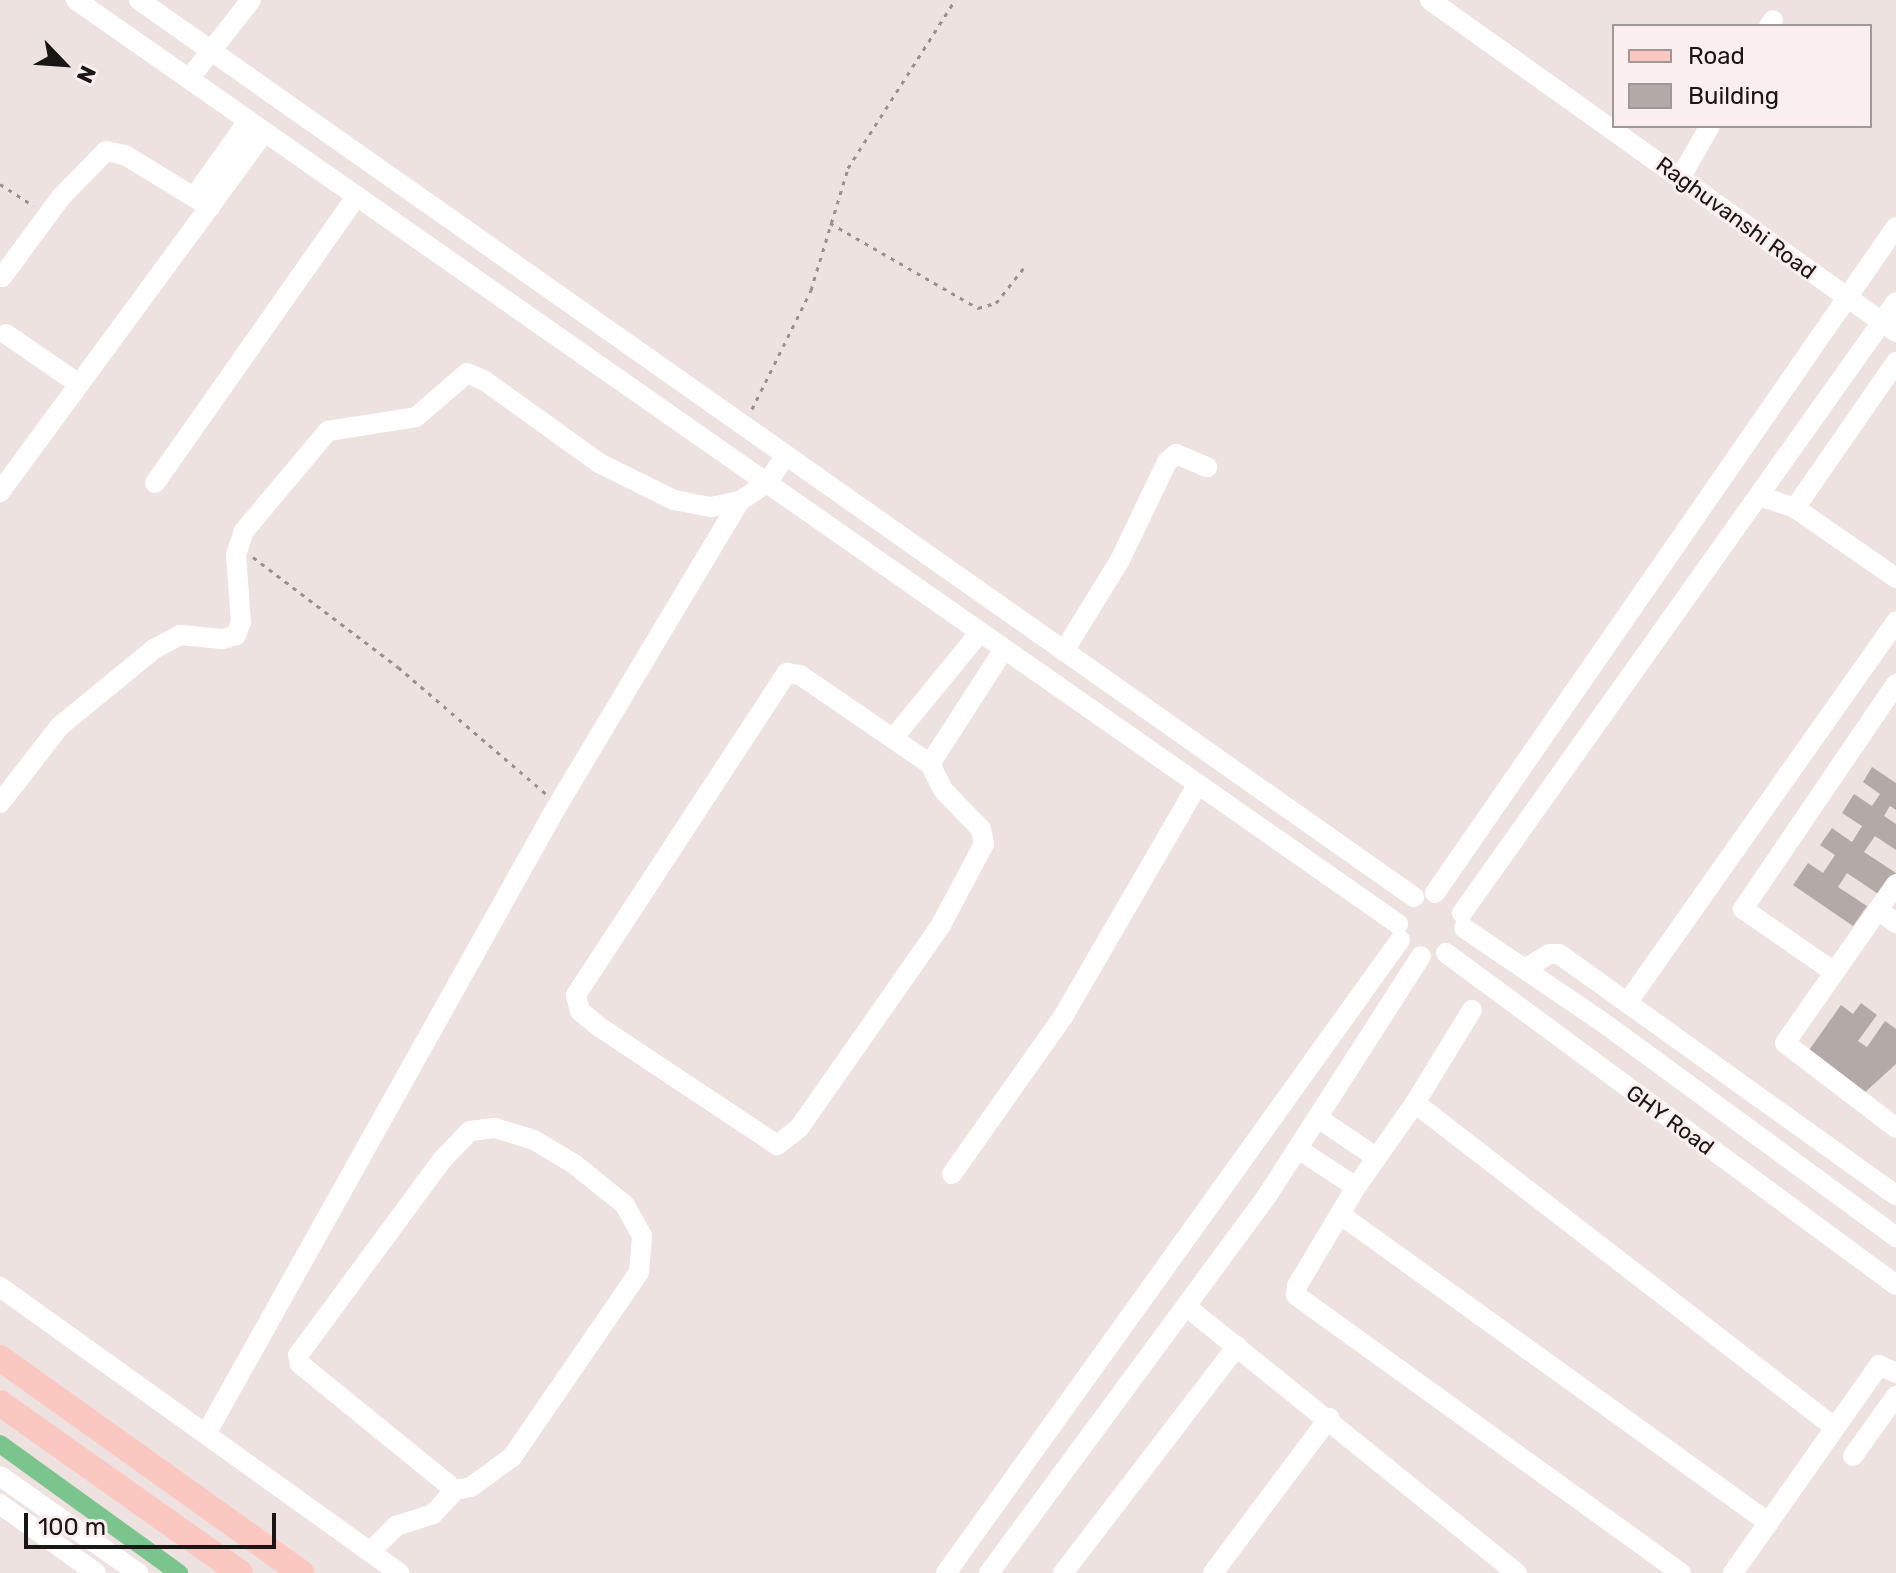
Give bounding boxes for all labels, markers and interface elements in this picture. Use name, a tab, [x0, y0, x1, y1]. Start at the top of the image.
north arrow	[24, 24, 104, 104]
legend	[1612, 24, 1872, 128]
text: Road	[1688, 42, 1745, 70]
text: N	[71, 61, 102, 87]
text: Building	[1688, 82, 1779, 110]
street label: Raghuvanshi Road	[1651, 151, 1821, 285]
street label: GHY Road	[1621, 1079, 1719, 1161]
scale bar	[28, 1497, 280, 1547]
text: 100 m	[38, 1513, 106, 1541]

